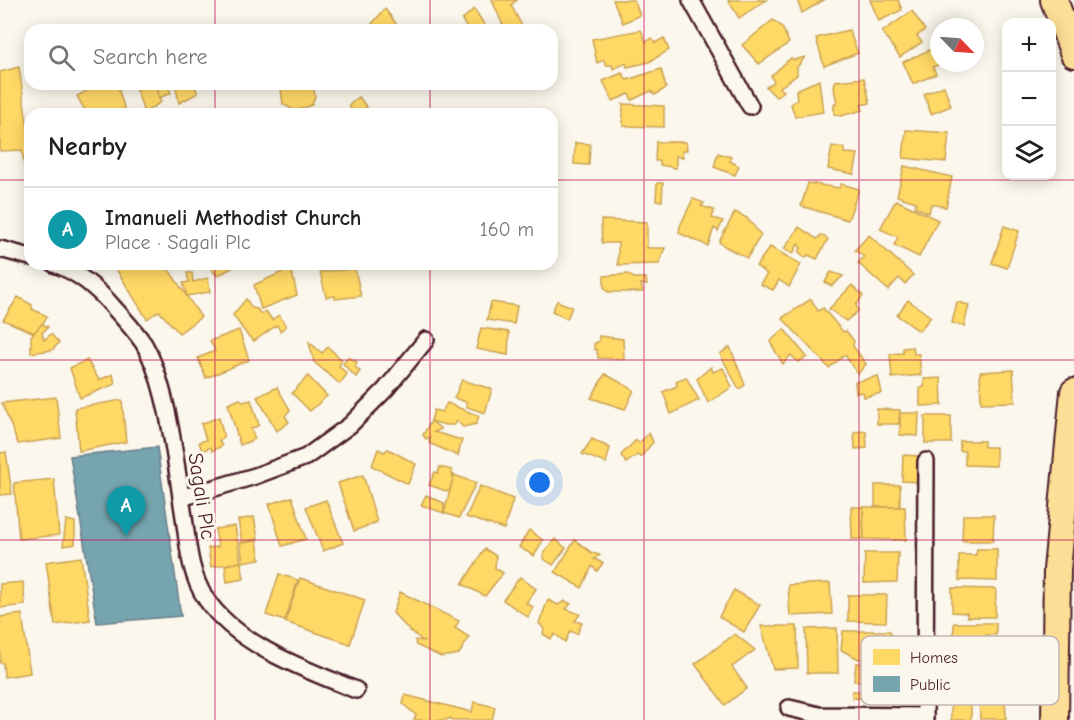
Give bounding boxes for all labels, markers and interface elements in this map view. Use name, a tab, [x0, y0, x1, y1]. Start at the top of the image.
north arrow	[930, 18, 984, 72]
map controls	[1002, 18, 1056, 180]
button: +	[1002, 18, 1056, 72]
search box	[24, 24, 558, 90]
icon: search	[45, 41, 78, 74]
text: Search here	[93, 44, 208, 70]
button: −	[1002, 72, 1056, 126]
button: layers	[1002, 126, 1056, 180]
text: Nearby	[48, 132, 127, 162]
text: Imanueli Methodist Church	[105, 205, 361, 231]
text: A	[62, 218, 73, 241]
text: 160 m	[480, 218, 534, 241]
text: Place · Sagali Plc	[105, 231, 251, 254]
street label: Sagali Plc	[183, 451, 221, 541]
your location	[525, 468, 554, 497]
pin: A	[106, 486, 146, 536]
legend	[861, 636, 1059, 705]
text: Homes	[910, 649, 958, 667]
text: Public	[910, 676, 951, 694]

